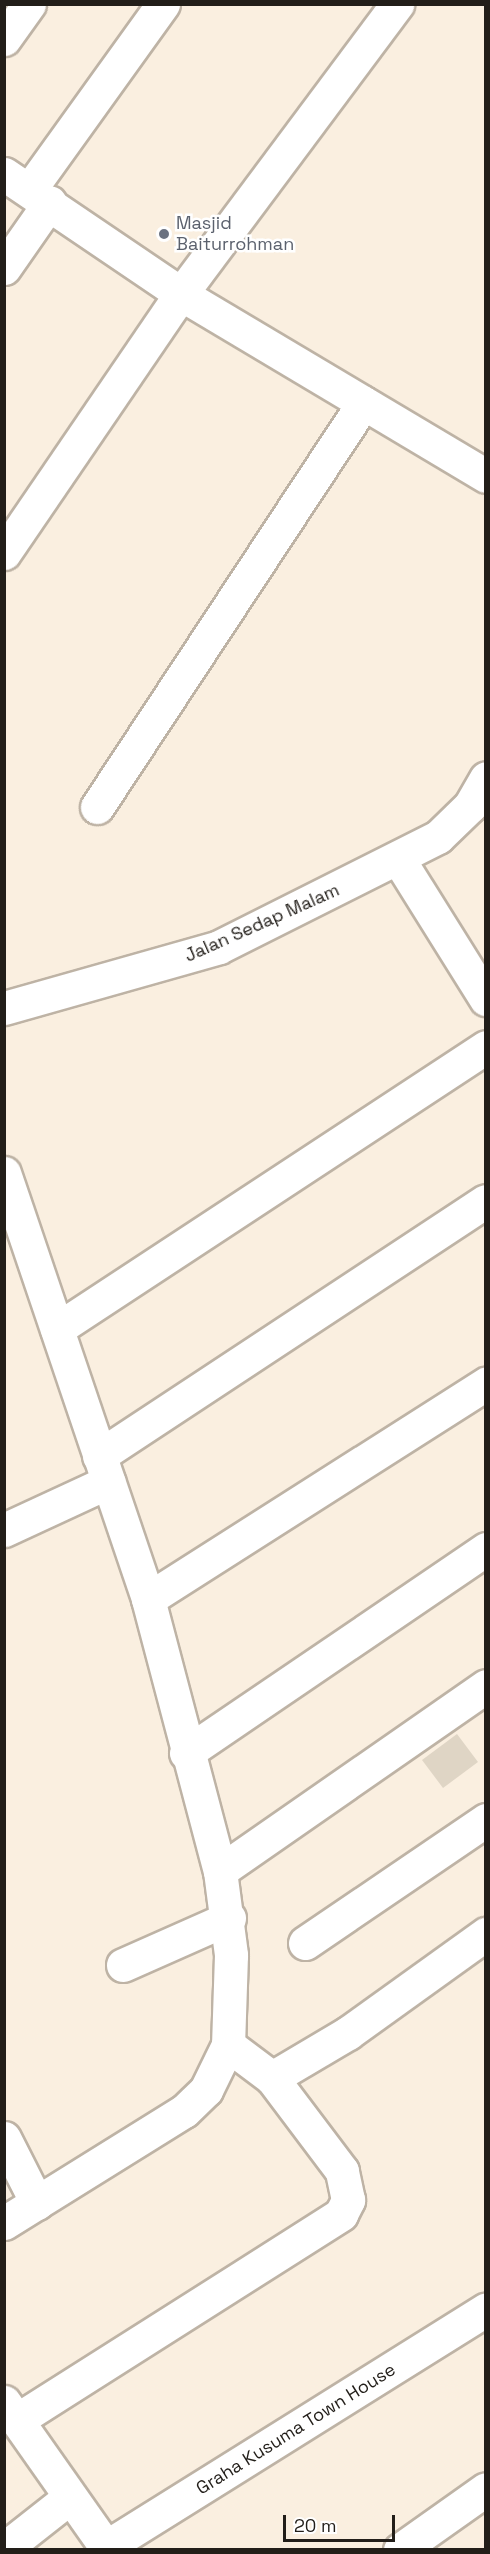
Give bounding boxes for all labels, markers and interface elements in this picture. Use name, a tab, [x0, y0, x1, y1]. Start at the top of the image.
place label: Masjid Baiturrohman	[176, 213, 294, 256]
marker: Masjid Baiturrohman	[157, 227, 171, 241]
street label: Jalan Sedap Malam	[181, 879, 343, 967]
street label: Graha Kusuma Town House	[192, 2359, 400, 2499]
scale bar	[286, 2503, 398, 2541]
text: 20 m	[294, 2514, 337, 2537]

